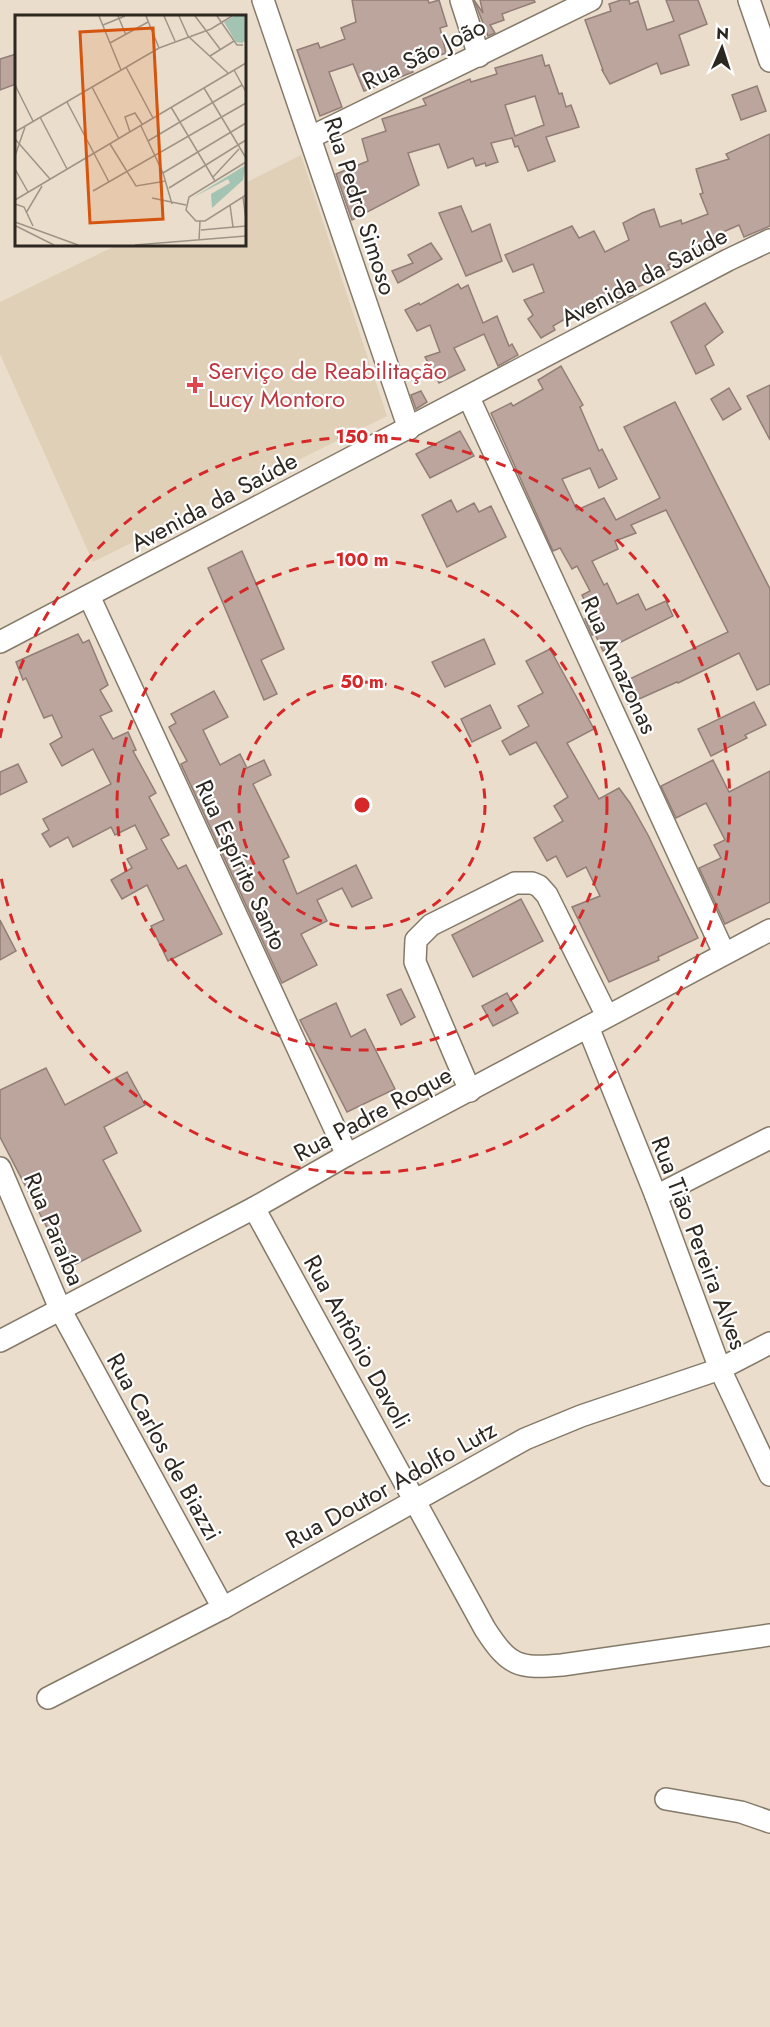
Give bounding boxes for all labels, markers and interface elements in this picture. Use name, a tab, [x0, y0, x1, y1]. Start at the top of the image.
street label: Rua São João	[356, 9, 491, 99]
inset map	[15, 15, 246, 246]
north arrow	[692, 18, 752, 78]
text: N	[716, 22, 730, 45]
street label: Rua Pedro Simoso	[315, 112, 406, 299]
street label: Avenida da Saúde	[554, 218, 733, 335]
place label: Serviço de Reabilitação Lucy Montoro	[208, 353, 447, 416]
marker: Serviço de Reabilitação Lucy Montoro	[186, 376, 204, 394]
text: 150 m	[336, 424, 388, 450]
street label: Avenida da Saúde	[124, 443, 303, 560]
text: 100 m	[335, 547, 389, 573]
street label: Rua Amazonas	[572, 590, 667, 739]
text: 50 m	[340, 669, 384, 695]
street label: Rua Espírito Santo	[187, 774, 296, 956]
centre of rings	[352, 795, 372, 815]
street label: Rua Padre Roque	[287, 1057, 458, 1170]
street label: Rua Tião Pereira Alves	[643, 1131, 756, 1355]
street label: Rua Paraíba	[15, 1167, 94, 1291]
street label: Rua Antônio Davoli	[295, 1248, 420, 1435]
street label: Rua Carlos de Biazzi	[98, 1346, 231, 1547]
street label: Rua Doutor Adolfo Lutz	[279, 1412, 503, 1557]

